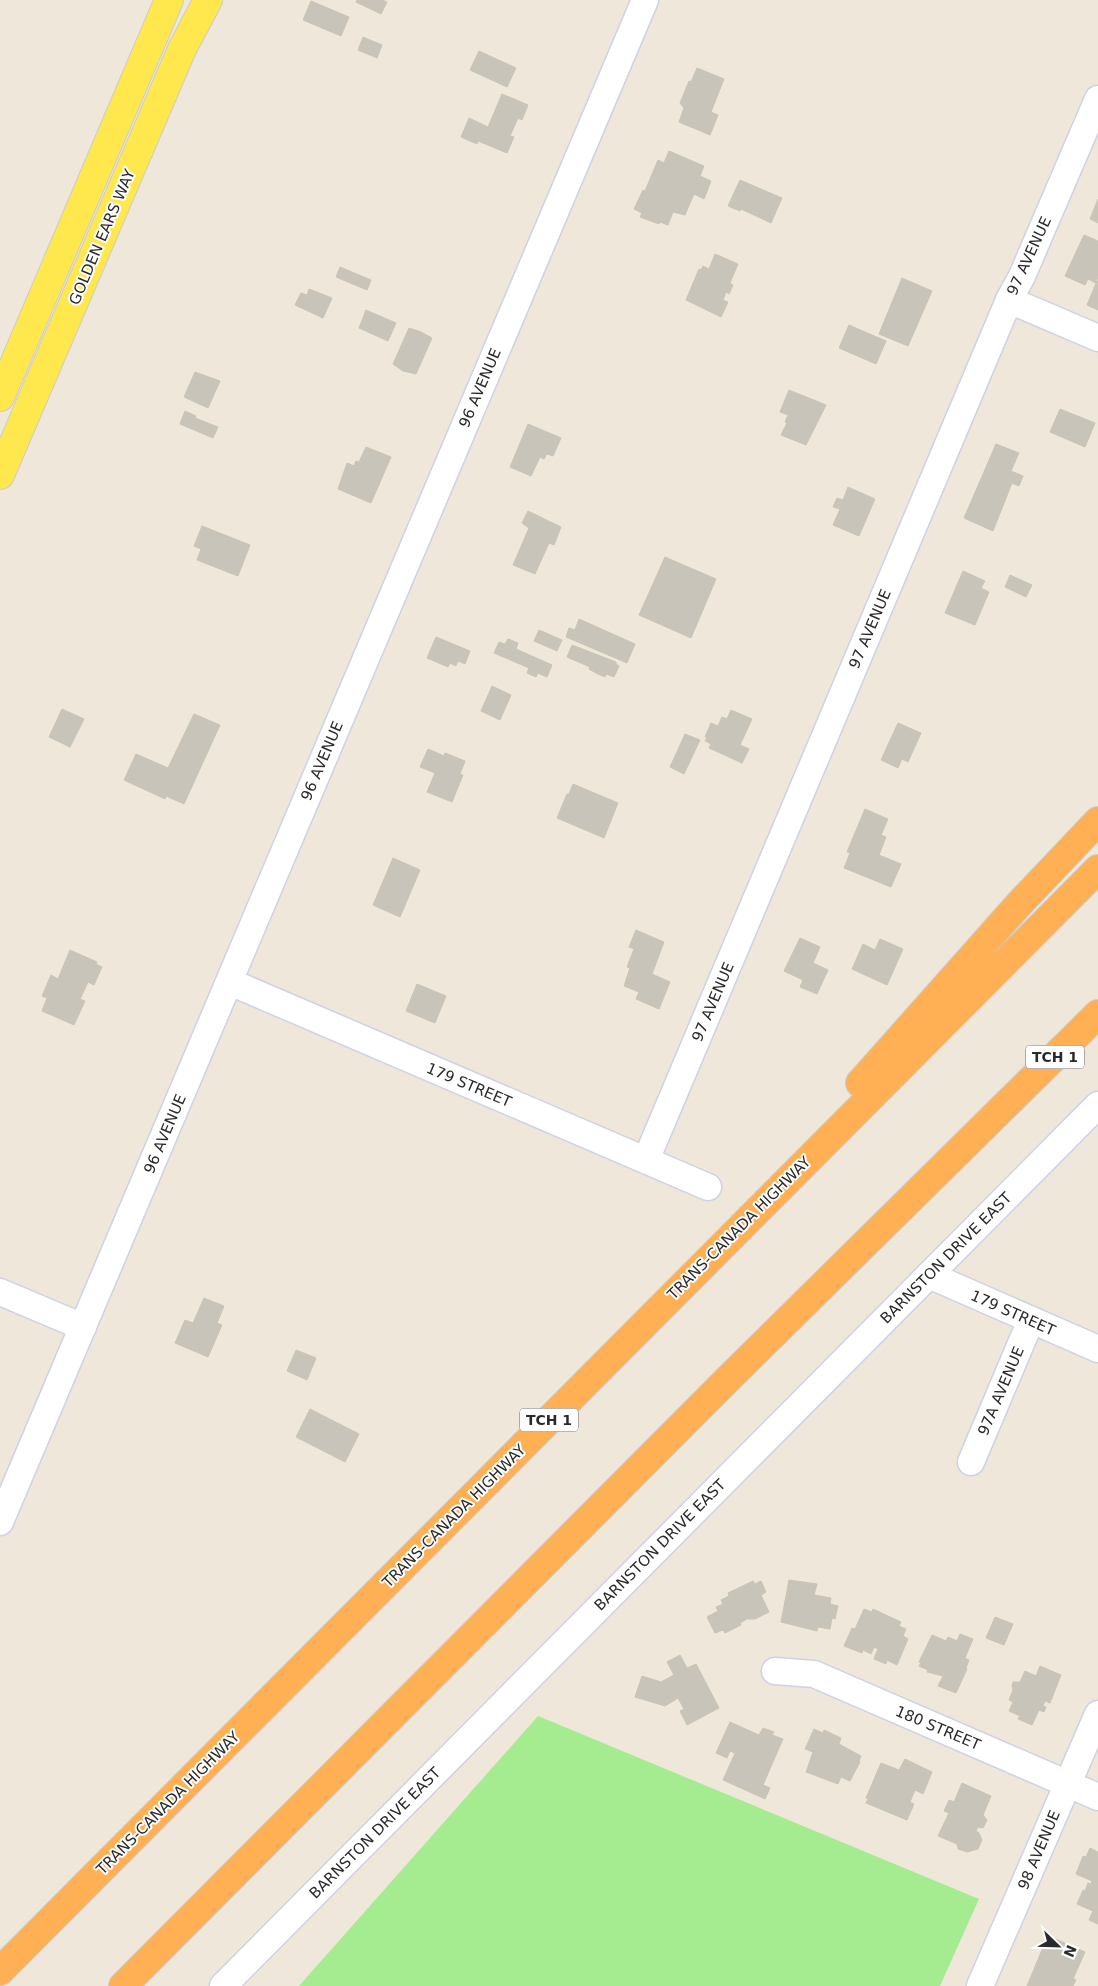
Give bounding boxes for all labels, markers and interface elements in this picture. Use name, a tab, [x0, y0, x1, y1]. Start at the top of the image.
street label: GOLDEN EARS WAY	[65, 166, 139, 307]
street label: 97 AVENUE	[1003, 214, 1055, 298]
street label: 96 AVENUE	[455, 346, 505, 430]
street label: 97 AVENUE	[845, 587, 895, 671]
street label: 96 AVENUE	[297, 719, 347, 803]
street label: 97 AVENUE	[688, 960, 738, 1044]
road number: TCH 1	[1026, 1046, 1084, 1068]
street label: 179 STREET	[424, 1059, 515, 1111]
street label: 96 AVENUE	[140, 1092, 190, 1176]
street label: TRANS-CANADA HIGHWAY	[663, 1152, 815, 1304]
street label: BARNSTON DRIVE EAST	[877, 1188, 1016, 1327]
street label: 179 STREET	[968, 1286, 1059, 1340]
street label: 97A AVENUE	[974, 1344, 1028, 1438]
road number: TCH 1	[520, 1408, 578, 1432]
street label: TRANS-CANADA HIGHWAY	[378, 1440, 530, 1592]
street label: BARNSTON DRIVE EAST	[591, 1475, 730, 1614]
street label: 180 STREET	[893, 1702, 984, 1754]
street label: TRANS-CANADA HIGHWAY	[92, 1727, 244, 1879]
street label: BARNSTON DRIVE EAST	[306, 1763, 445, 1902]
street label: 98 AVENUE	[1014, 1808, 1064, 1892]
north arrow	[1033, 1921, 1083, 1971]
text: N	[1060, 1943, 1080, 1960]

